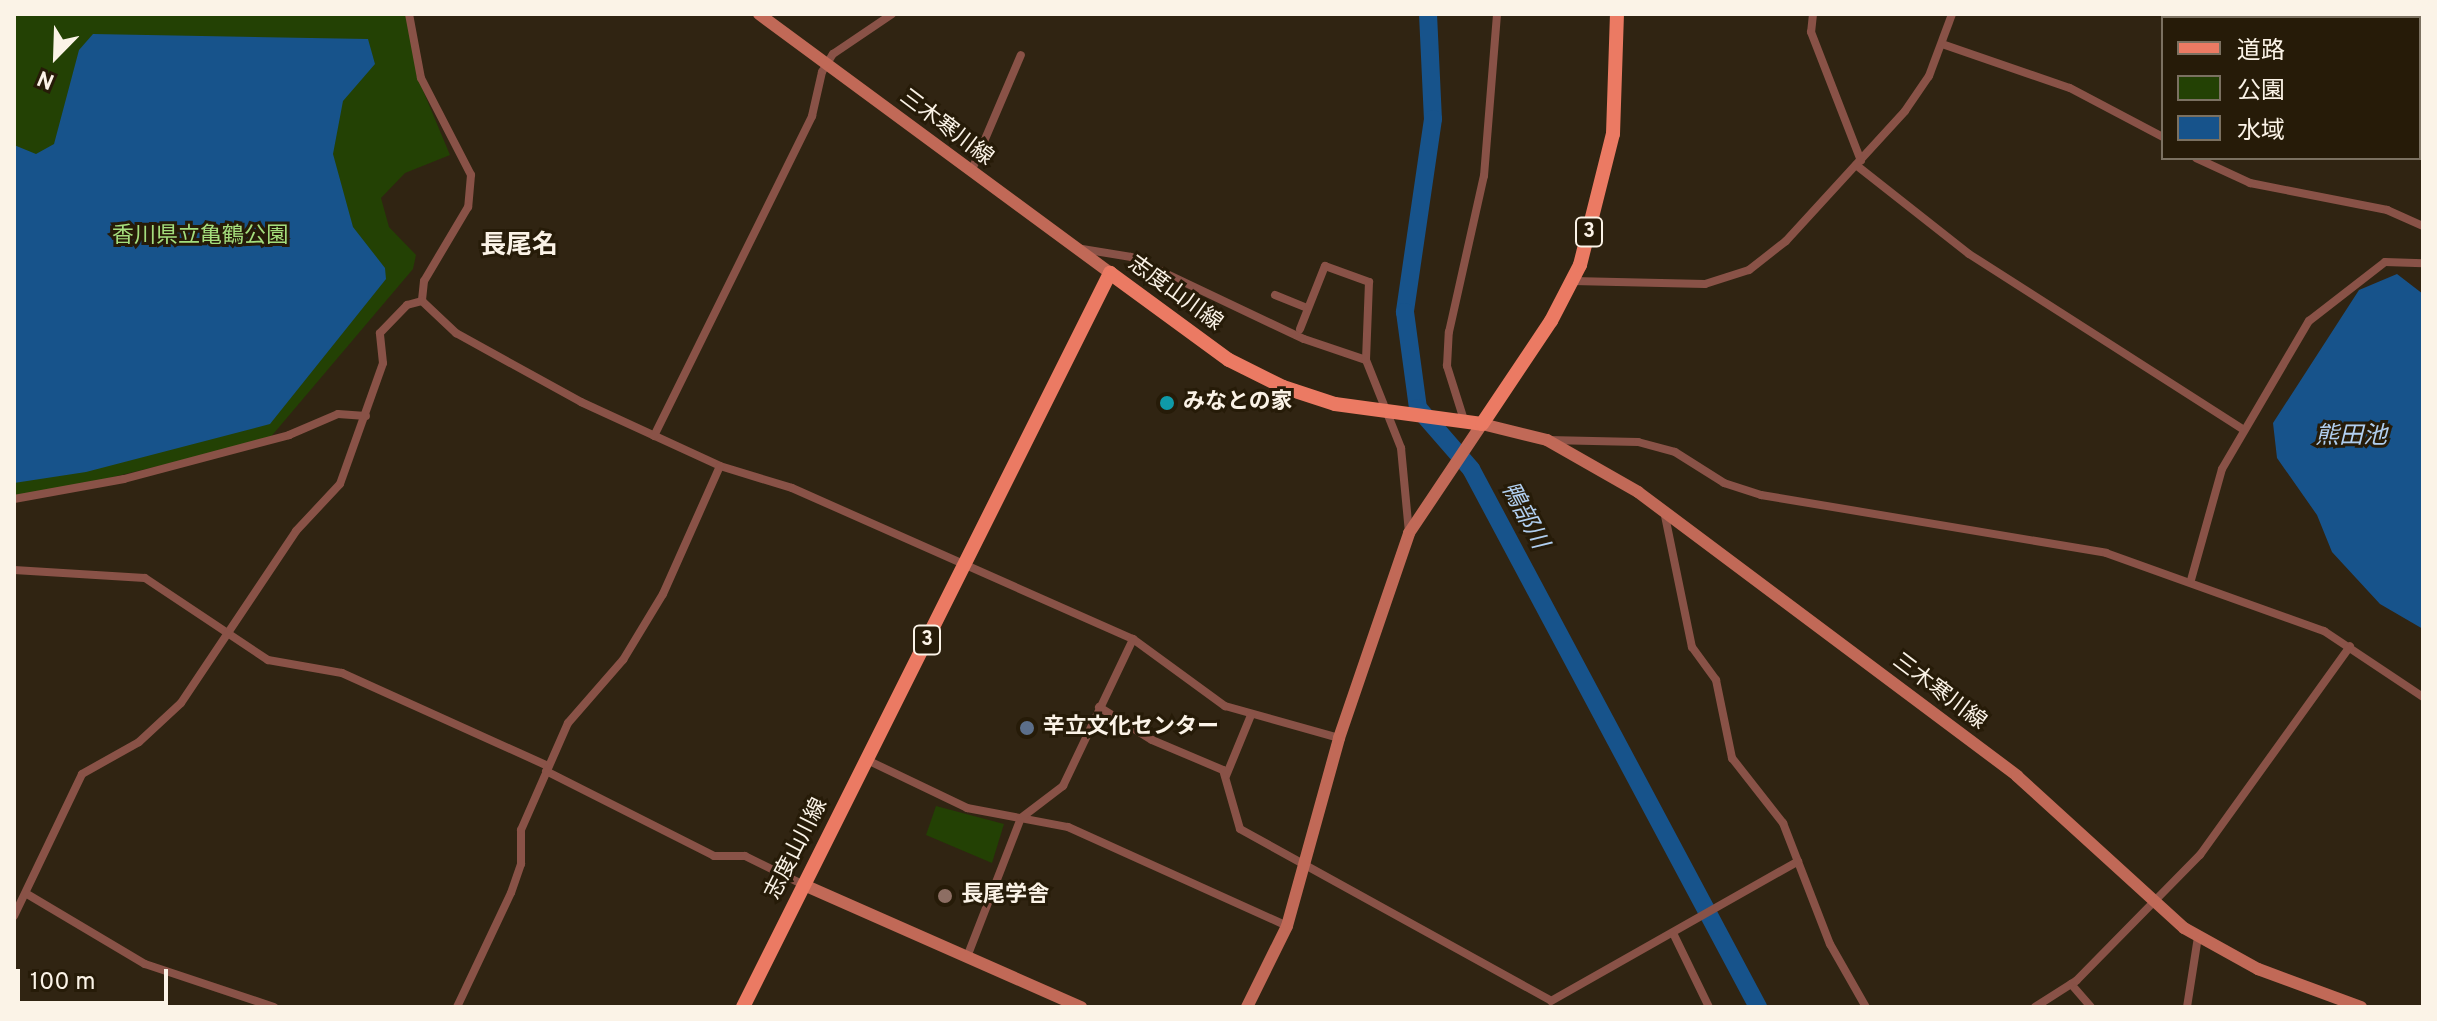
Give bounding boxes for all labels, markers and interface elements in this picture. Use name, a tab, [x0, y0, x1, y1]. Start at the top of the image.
north arrow	[16, 16, 96, 96]
legend	[2161, 16, 2421, 160]
text: 道路	[2237, 37, 2285, 67]
text: N	[34, 63, 59, 94]
text: 公園	[2237, 77, 2285, 107]
street label: 三木寒川線	[894, 84, 998, 172]
text: 水域	[2237, 117, 2285, 147]
road number: 3	[1575, 216, 1603, 248]
park label: 香川県立亀鶴公園	[112, 224, 288, 250]
district label: 長尾名	[480, 231, 558, 263]
street label: 志度山川線	[1123, 251, 1227, 337]
place label: みなとの家	[1183, 390, 1293, 416]
marker: みなとの家	[1158, 394, 1176, 412]
water label: 熊田池	[2315, 424, 2387, 452]
water label: 鴨部川	[1493, 477, 1553, 555]
road number: 3	[913, 624, 941, 656]
street label: 三木寒川線	[1887, 648, 1991, 736]
place label: 辛立文化センター	[1043, 715, 1219, 741]
marker: 辛立文化センター	[1018, 719, 1036, 737]
street label: 志度山川線	[760, 794, 834, 904]
place label: 長尾学舎	[961, 883, 1049, 909]
marker: 長尾学舎	[936, 887, 954, 905]
scale bar	[20, 953, 172, 1003]
text: 100 m	[30, 968, 96, 998]

